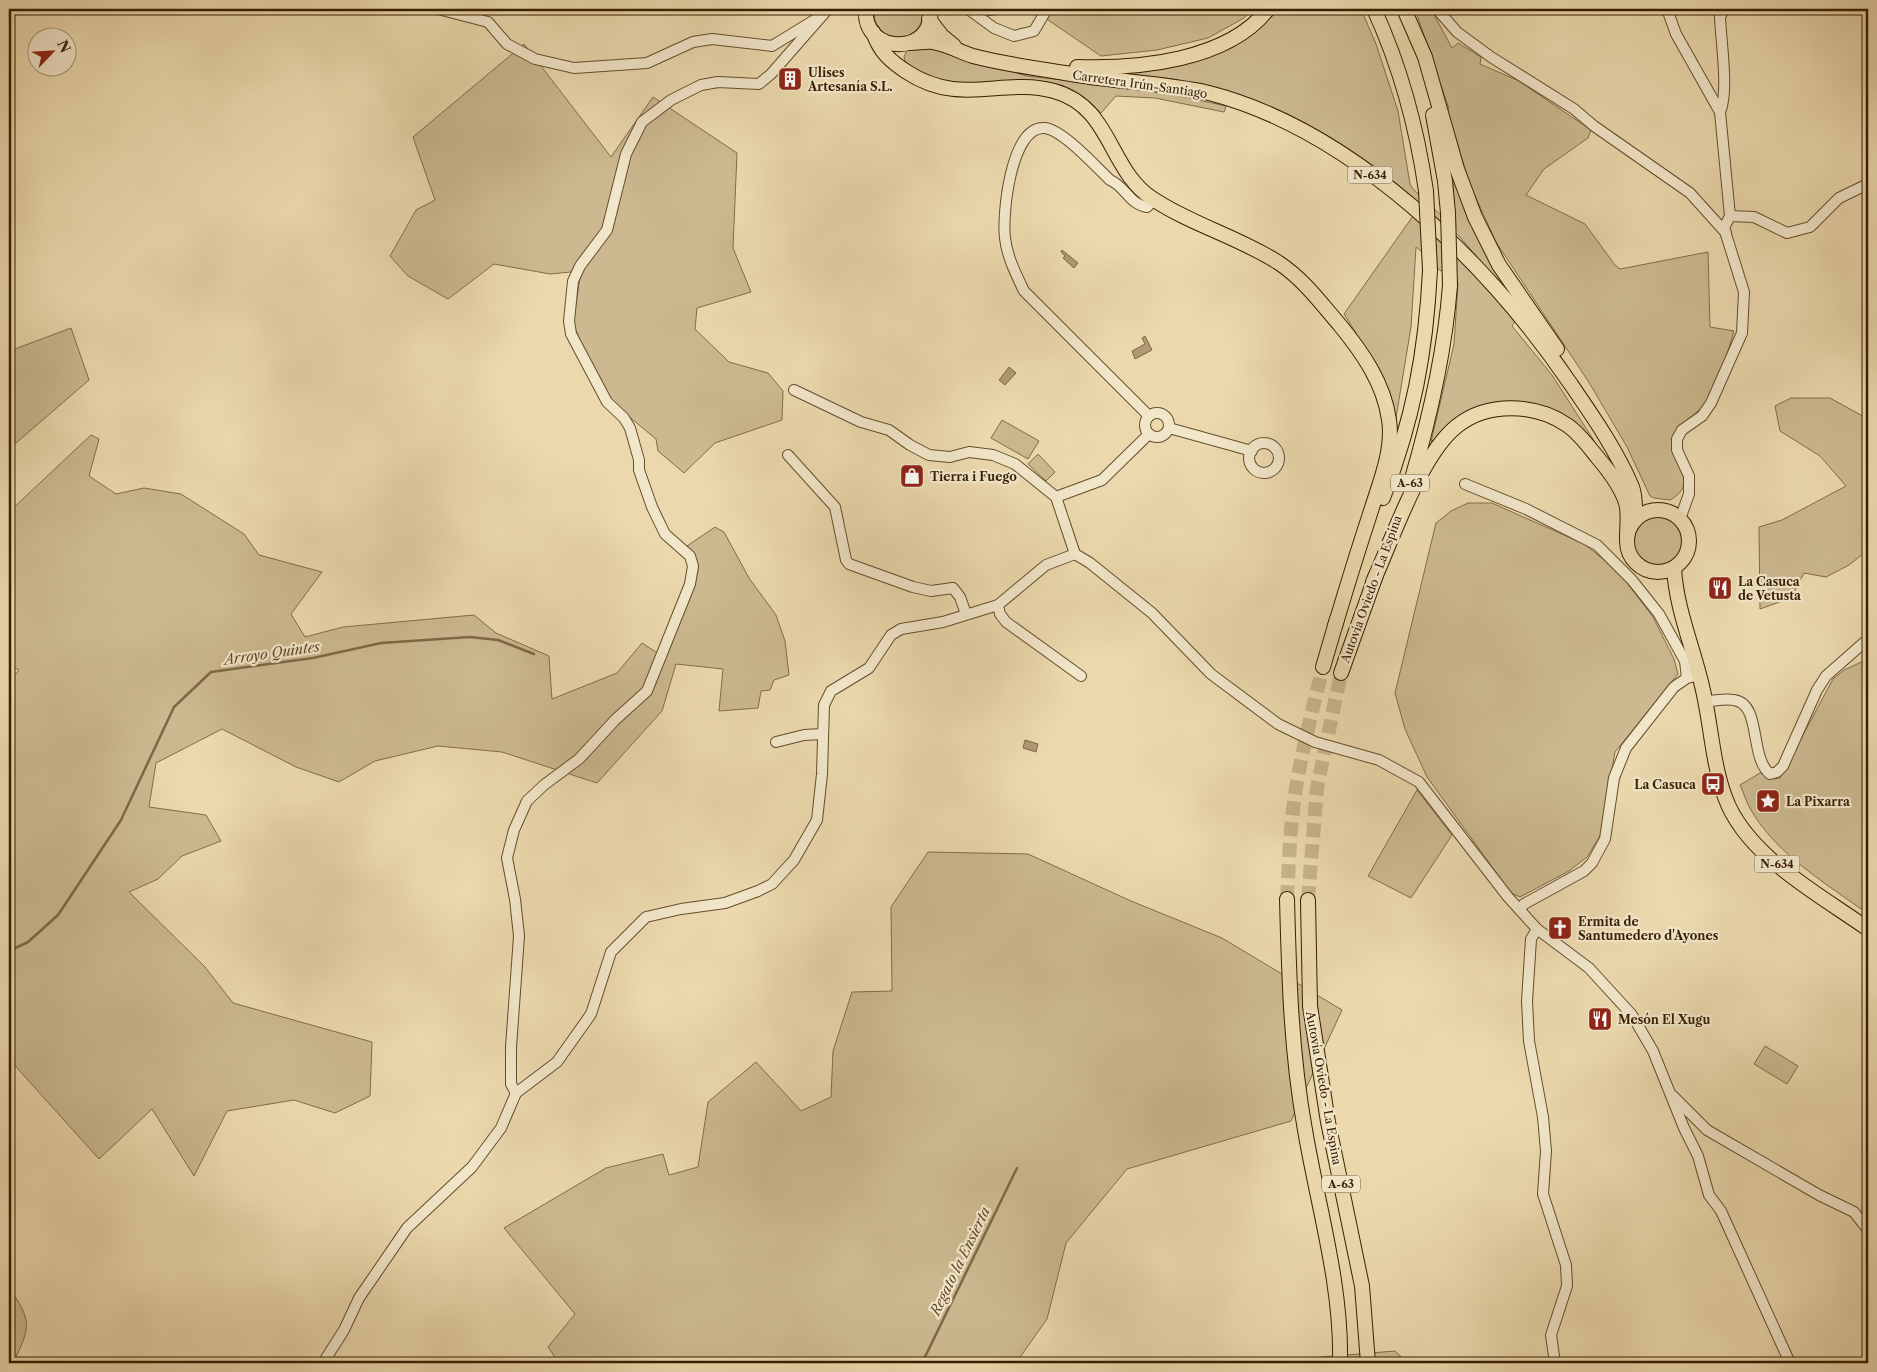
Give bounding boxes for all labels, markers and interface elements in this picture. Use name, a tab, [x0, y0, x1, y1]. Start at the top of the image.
north arrow	[28, 28, 78, 78]
text: N	[53, 37, 75, 56]
place label: Ulises Artesanía S.L.	[807, 65, 893, 94]
building icon: Ulises Artesanía S.L.	[777, 66, 803, 92]
street label: Carretera Irún-Santiago	[1072, 67, 1208, 101]
road number: N-634	[1348, 166, 1392, 184]
shop icon: Tierra i Fuego	[899, 463, 925, 489]
place label: Tierra i Fuego	[930, 469, 1017, 484]
road number: A-63	[1391, 474, 1429, 492]
street label: Autovía Oviedo - La Espina	[1337, 513, 1405, 666]
place label: La Casuca de Vetusta	[1738, 574, 1802, 603]
restaurant icon: La Casuca de Vetusta	[1707, 575, 1733, 601]
water label: Arroyo Quintes	[221, 637, 322, 669]
bus stop icon: La Casuca	[1700, 771, 1726, 797]
place label: La Casuca	[1634, 777, 1697, 792]
place icon: La Pixarra	[1755, 788, 1781, 814]
place label: La Pixarra	[1786, 794, 1851, 809]
road number: N-634	[1754, 856, 1800, 872]
place label: Ermita de Santumedero d'Ayones	[1578, 914, 1719, 943]
church icon: Ermita de Santumedero d'Ayones	[1547, 915, 1573, 941]
restaurant icon: Mesón El Xugu	[1587, 1006, 1613, 1032]
street label: Autovía Oviedo - La Espina	[1303, 1009, 1345, 1167]
place label: Mesón El Xugu	[1618, 1012, 1710, 1027]
road number: A-63	[1322, 1176, 1360, 1192]
water label: Regato la Ensierta	[925, 1203, 994, 1319]

